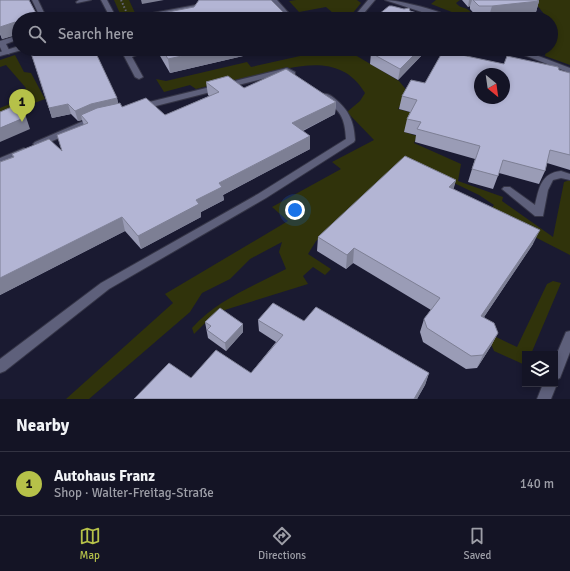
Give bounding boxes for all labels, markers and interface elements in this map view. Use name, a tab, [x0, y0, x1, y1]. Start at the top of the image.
search box	[12, 12, 558, 56]
icon: search	[26, 23, 48, 45]
text: Search here	[58, 25, 134, 43]
north arrow	[474, 68, 510, 104]
pin: 1	[9, 89, 35, 122]
your location	[285, 200, 305, 220]
map controls	[522, 351, 558, 387]
button: layers	[522, 351, 558, 387]
text: Nearby	[16, 415, 69, 436]
text: Autohaus Franz	[54, 467, 155, 485]
text: 1	[25, 476, 33, 492]
text: 140 m	[520, 476, 554, 492]
text: Shop · Walter-Freitag-Straße	[54, 485, 214, 501]
tab: Map	[79, 525, 101, 562]
tab: Directions	[258, 525, 306, 562]
tab: Saved	[464, 525, 491, 562]

